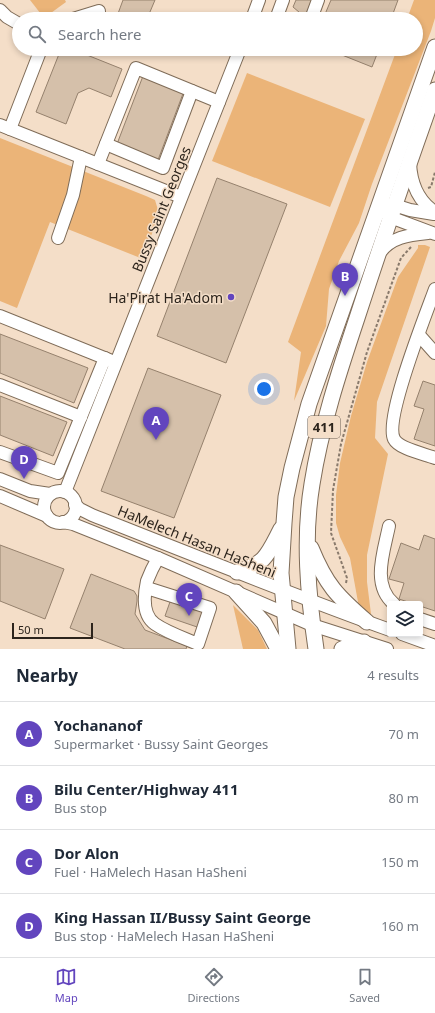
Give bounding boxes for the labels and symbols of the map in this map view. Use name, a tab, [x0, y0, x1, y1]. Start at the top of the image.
street label: Bussy Saint Georges	[127, 143, 195, 275]
pin: B	[332, 263, 358, 296]
place label: Ha'Pirat Ha'Adom	[108, 288, 223, 307]
marker: Ha'Pirat Ha'Adom	[226, 292, 236, 302]
your location	[254, 379, 274, 399]
pin: A	[143, 407, 169, 440]
road number: 411	[308, 416, 340, 438]
pin: D	[11, 446, 37, 479]
street label: HaMelech Hasan HaSheni	[115, 501, 279, 581]
pin: C	[176, 583, 202, 616]
scale bar	[12, 621, 93, 640]

